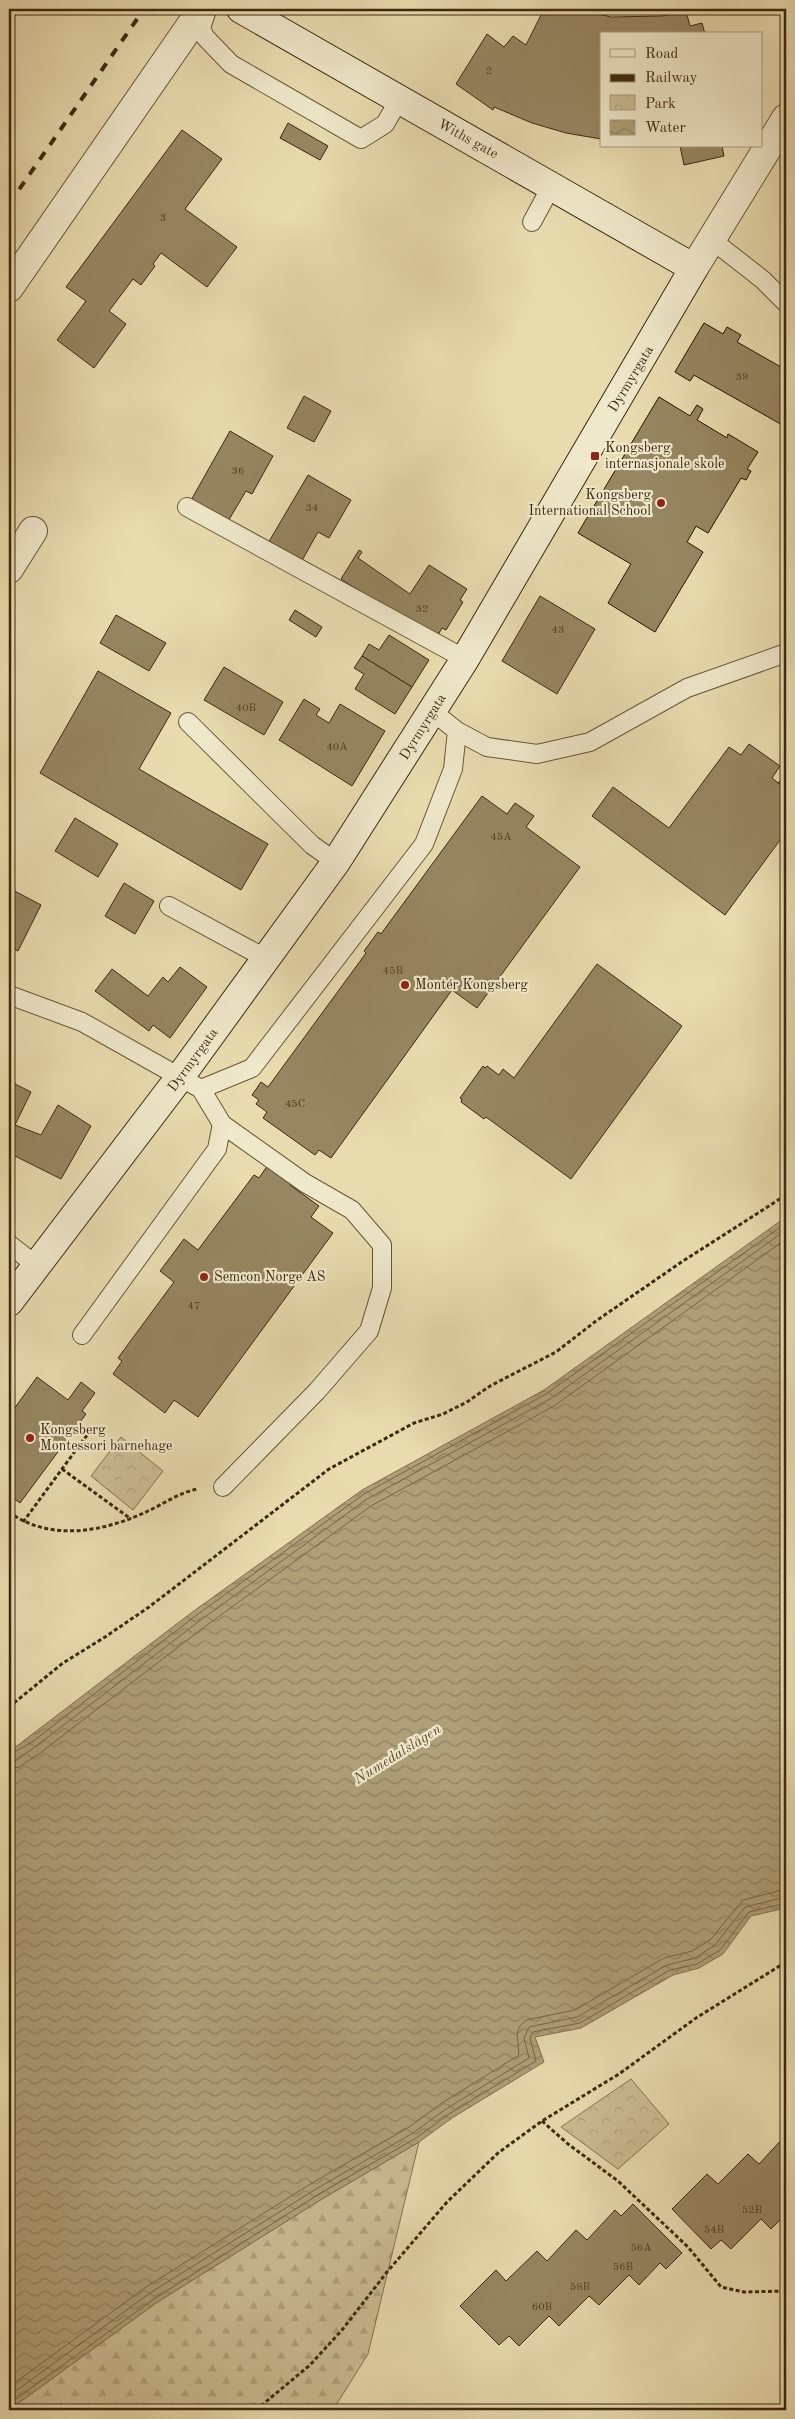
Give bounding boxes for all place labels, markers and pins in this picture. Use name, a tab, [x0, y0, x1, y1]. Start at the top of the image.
place label: Kongsberg internasjonale skole	[605, 441, 725, 471]
marker: Kongsberg internasjonale skole	[589, 450, 601, 462]
place label: Kongsberg International School	[529, 488, 651, 518]
marker: Kongsberg International School	[655, 497, 667, 509]
place label: Montér Kongsberg	[415, 978, 528, 992]
marker: Montér Kongsberg	[399, 979, 411, 991]
place label: Semcon Norge AS	[214, 1270, 326, 1284]
marker: Semcon Norge AS	[198, 1271, 210, 1283]
place label: Kongsberg Montessori barnehage	[40, 1423, 172, 1453]
marker: Kongsberg Montessori barnehage	[24, 1432, 36, 1444]

